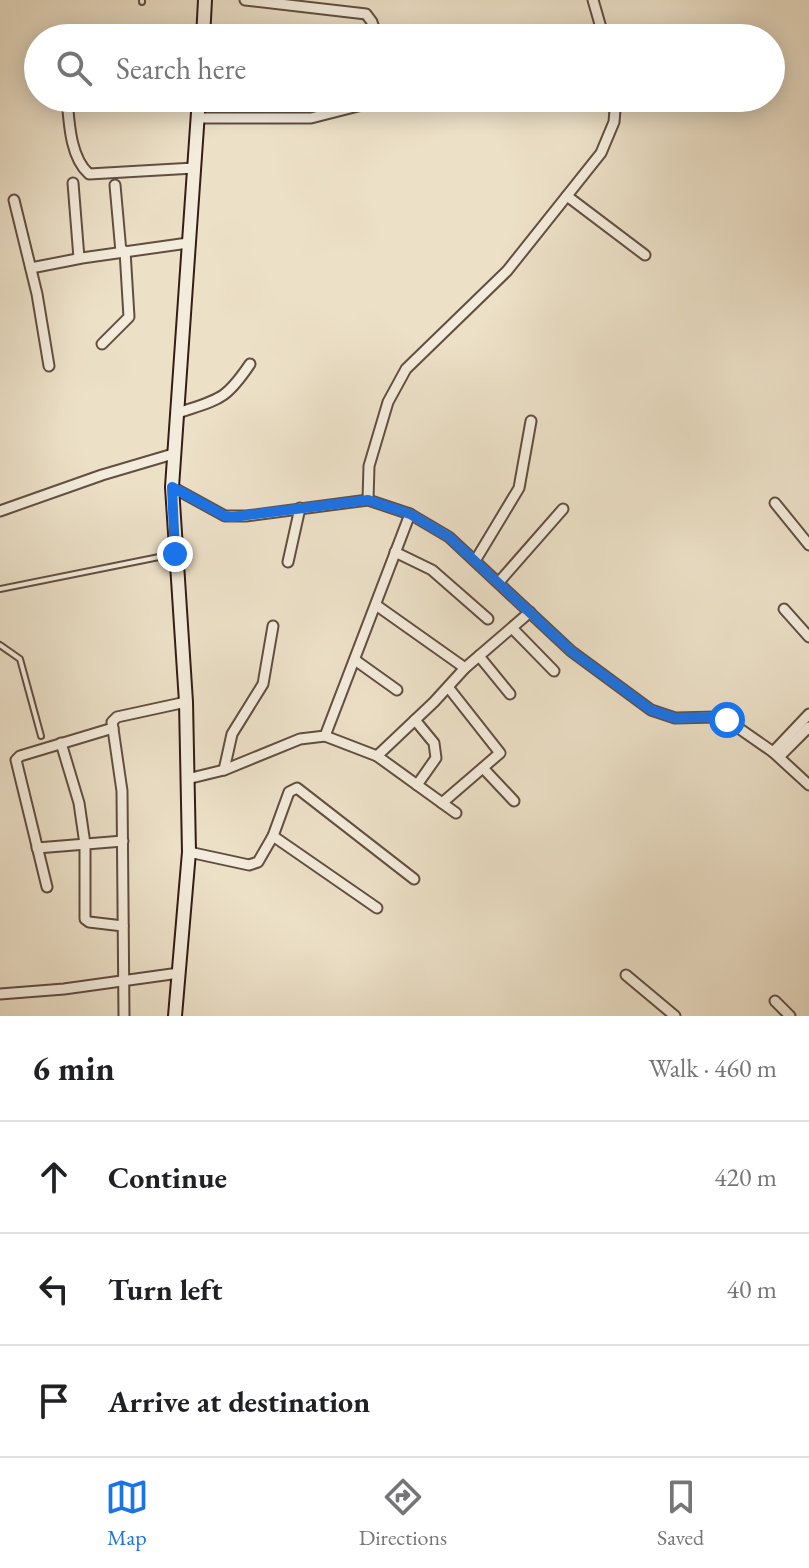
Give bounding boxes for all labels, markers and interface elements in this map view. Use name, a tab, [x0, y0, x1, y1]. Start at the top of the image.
search box	[24, 24, 785, 112]
icon: search	[52, 46, 96, 90]
text: Search here	[116, 49, 246, 88]
route end	[157, 536, 193, 572]
route start	[709, 702, 745, 738]
text: 6 min	[32, 1046, 115, 1090]
text: Walk · 460 m	[649, 1051, 777, 1085]
icon: ahead	[32, 1155, 76, 1199]
text: Continue	[108, 1158, 227, 1197]
text: 420 m	[714, 1160, 777, 1194]
icon: left	[32, 1267, 76, 1311]
text: Turn left	[108, 1270, 222, 1309]
text: 40 m	[727, 1272, 777, 1306]
icon: arrive	[32, 1379, 76, 1423]
text: Arrive at destination	[108, 1382, 370, 1421]
tab: Map	[105, 1475, 149, 1552]
tab: Directions	[359, 1475, 447, 1552]
tab: Saved	[657, 1475, 704, 1552]

